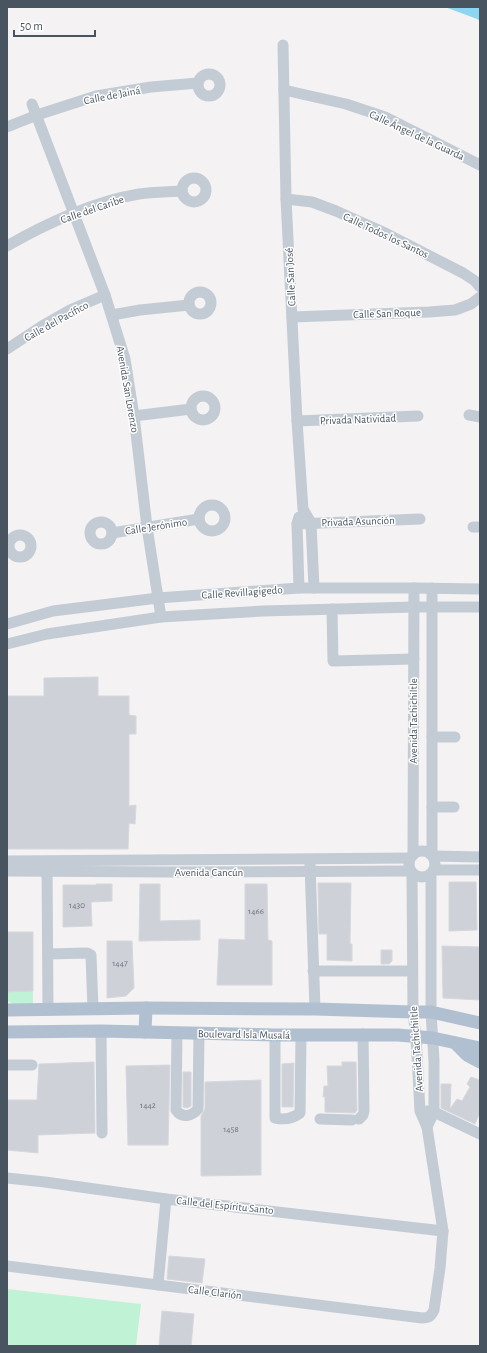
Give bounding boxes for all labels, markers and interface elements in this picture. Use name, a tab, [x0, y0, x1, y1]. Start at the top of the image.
scale bar	[14, 12, 95, 38]
text: 50 m	[20, 20, 43, 32]
street label: Calle de Jainá	[83, 85, 141, 106]
street label: Calle Ángel de la Guarda	[368, 108, 466, 162]
street label: Calle del Caribe	[59, 194, 125, 225]
street label: Calle Todos los Santos	[341, 211, 430, 260]
street label: Calle San José	[283, 248, 298, 306]
street label: Calle del Pacífico	[22, 299, 90, 344]
street label: Calle San Roque	[353, 307, 421, 320]
street label: Avenida San Lorenzo	[114, 345, 141, 433]
street label: Privada Natividad	[320, 413, 397, 426]
street label: Privada Asunción	[321, 515, 395, 528]
street label: Calle Jerónimo	[124, 516, 188, 537]
street label: Calle Revillagigedo	[201, 584, 283, 601]
street label: Avenida Tachichiltle	[408, 678, 419, 764]
street label: Avenida Cancún	[175, 867, 243, 878]
house number: 1430	[69, 901, 85, 910]
house number: 1466	[248, 907, 264, 916]
house number: 1447	[112, 959, 128, 968]
street label: Avenida Tachichiltle	[408, 1006, 425, 1092]
street label: Boulevard Isla Musalá	[198, 1028, 290, 1041]
house number: 1442	[140, 1101, 156, 1110]
house number: 1458	[223, 1125, 239, 1134]
street label: Calle del Espíritu Santo	[176, 1195, 274, 1216]
street label: Calle Clarión	[188, 1284, 242, 1301]

